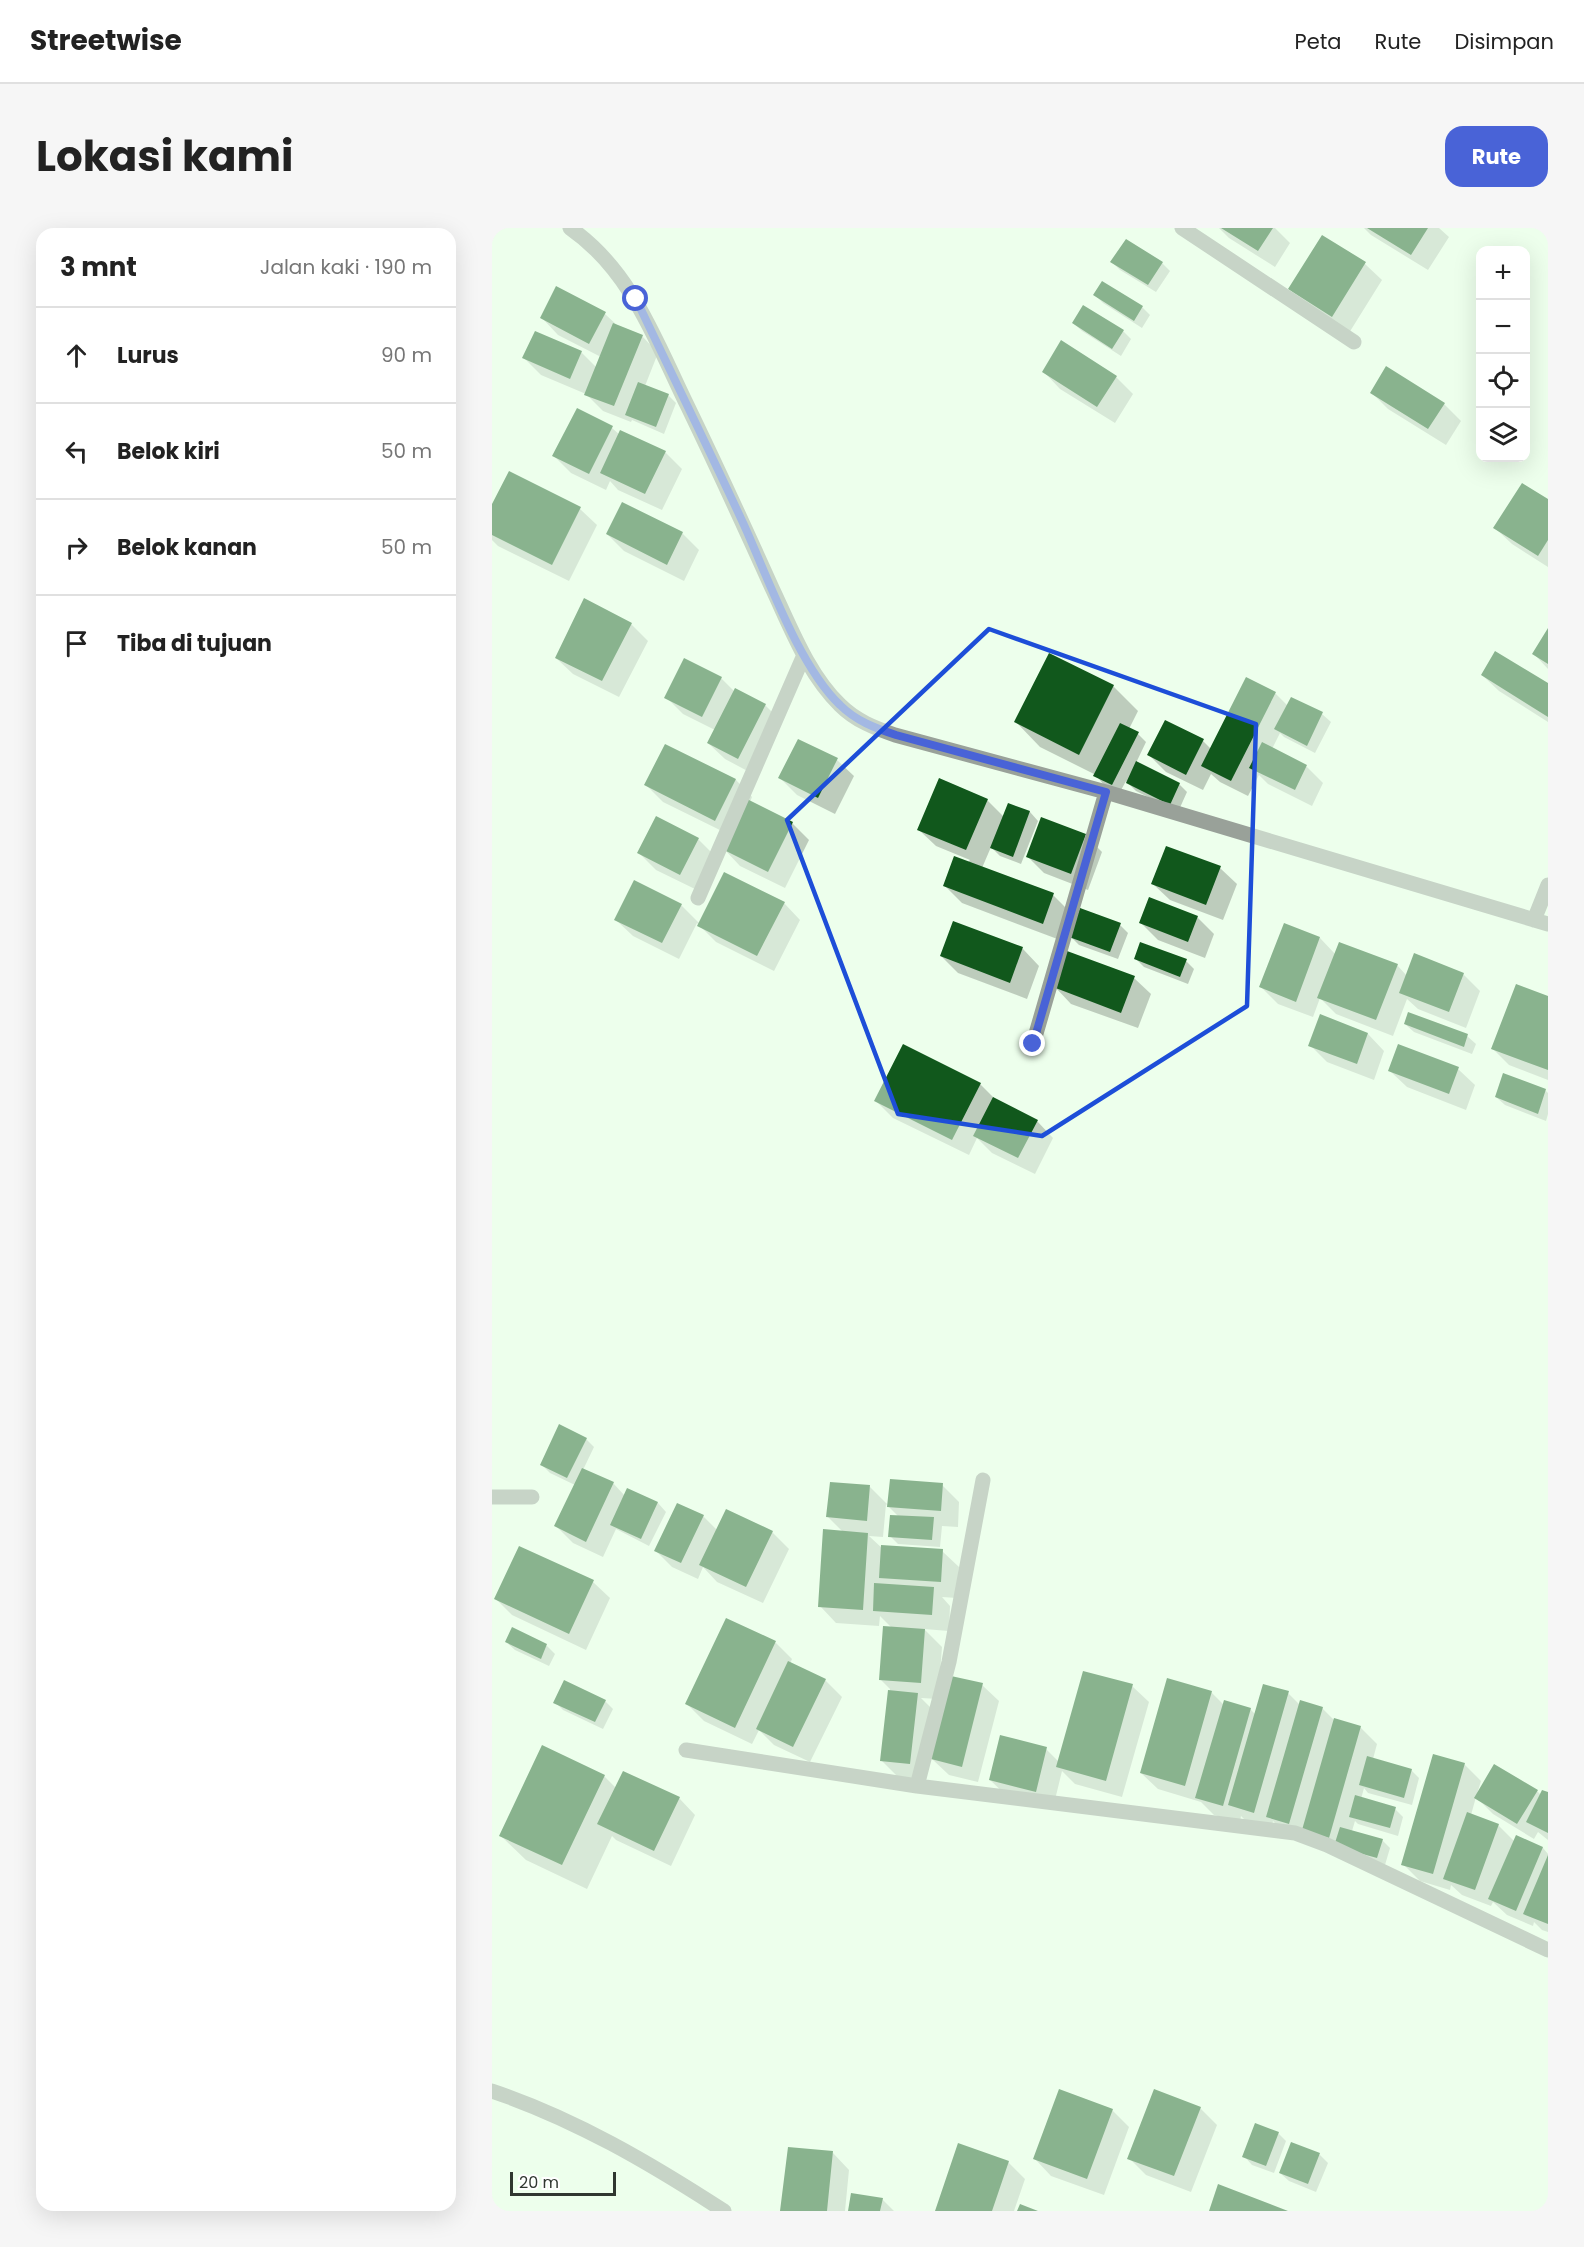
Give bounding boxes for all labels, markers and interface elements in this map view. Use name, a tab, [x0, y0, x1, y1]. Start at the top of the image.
text: Streetwise	[30, 21, 182, 60]
text: Peta	[1294, 27, 1342, 56]
text: Rute	[1375, 27, 1421, 56]
text: Disimpan	[1454, 27, 1554, 56]
button: Rute	[1445, 126, 1548, 187]
text: Lokasi kami	[36, 127, 293, 186]
map controls	[1476, 246, 1530, 462]
button: +	[1476, 246, 1530, 300]
text: 3 mnt	[60, 249, 137, 285]
text: Jalan kaki · 190 m	[260, 253, 432, 281]
route start	[622, 285, 648, 311]
button: −	[1476, 300, 1530, 354]
icon: ahead	[60, 339, 93, 372]
text: Lurus	[117, 340, 179, 371]
text: 90 m	[381, 341, 432, 369]
button: locate	[1476, 354, 1530, 408]
button: layers	[1476, 408, 1530, 462]
icon: left	[60, 435, 93, 468]
text: Belok kiri	[117, 436, 220, 467]
text: 50 m	[381, 437, 432, 465]
icon: right	[60, 531, 93, 564]
text: Belok kanan	[117, 532, 257, 563]
text: 50 m	[381, 533, 432, 561]
icon: arrive	[60, 627, 93, 660]
text: Tiba di tujuan	[117, 628, 272, 659]
route end	[1019, 1030, 1045, 1056]
scale bar	[510, 2169, 616, 2196]
text: 20 m	[519, 2171, 559, 2194]

